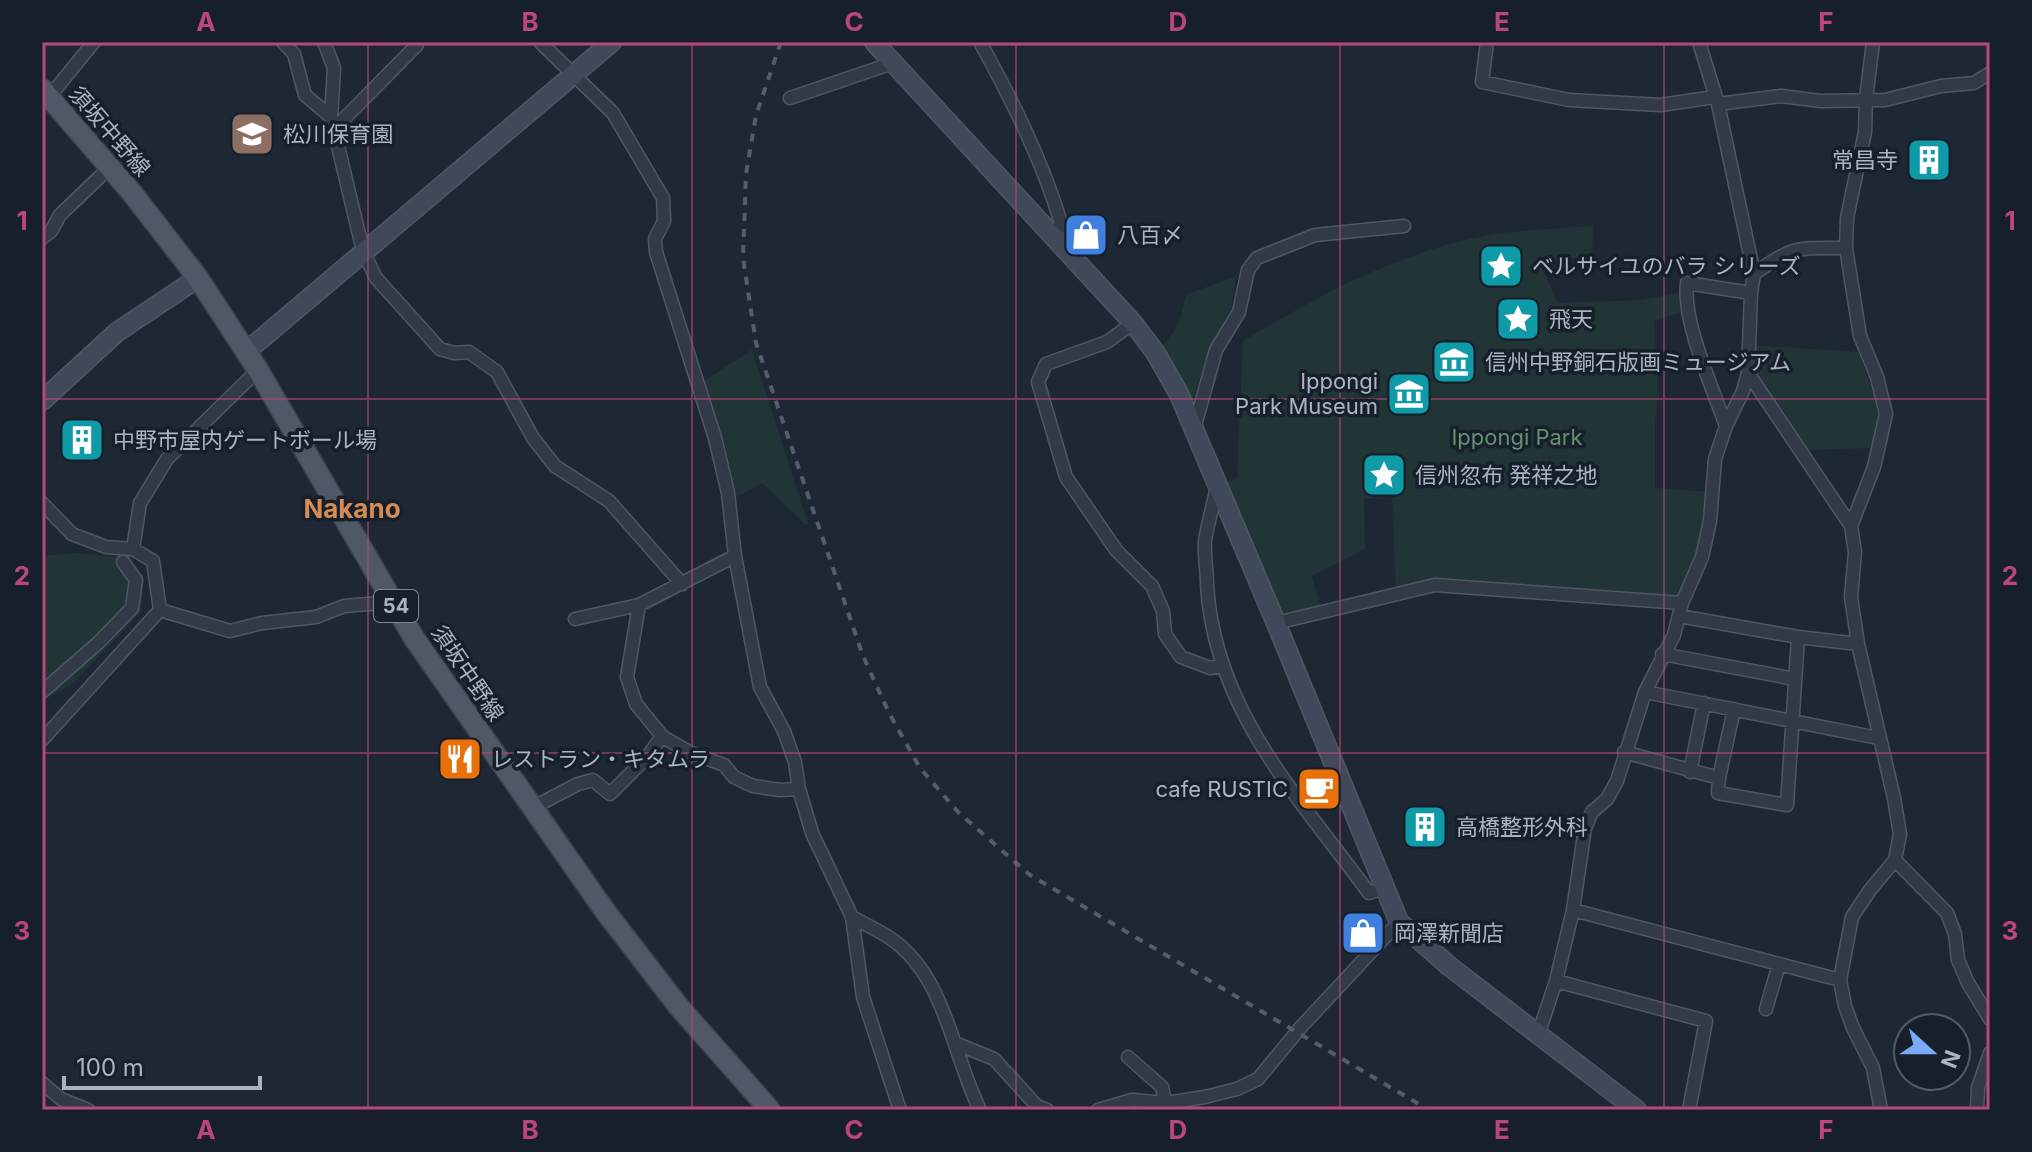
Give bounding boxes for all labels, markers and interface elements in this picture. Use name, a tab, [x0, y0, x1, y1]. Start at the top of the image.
text: A	[196, 6, 216, 37]
text: B	[521, 6, 539, 37]
text: C	[844, 6, 864, 37]
text: D	[1169, 6, 1187, 37]
text: E	[1494, 6, 1510, 37]
text: F	[1818, 6, 1834, 37]
street label: 須坂中野線	[64, 81, 156, 181]
school or university icon: 松川保育園	[228, 110, 276, 158]
place label: 松川保育園	[283, 121, 393, 147]
building icon: 常昌寺	[1905, 136, 1953, 184]
place label: 常昌寺	[1832, 147, 1898, 173]
text: 1	[16, 205, 28, 236]
text: 1	[2004, 205, 2016, 236]
shop icon: 八百〆	[1062, 211, 1110, 259]
place label: 八百〆	[1117, 222, 1183, 248]
place icon: ベルサイユのバラ シリーズ	[1477, 242, 1525, 290]
place label: ベルサイユのバラ シリーズ	[1532, 253, 1801, 279]
place icon: 飛天	[1494, 295, 1542, 343]
place label: 飛天	[1549, 306, 1593, 332]
museum icon: 信州中野銅石版画ミュージアム	[1430, 338, 1478, 386]
place label: 信州中野銅石版画ミュージアム	[1485, 349, 1791, 375]
place label: Ippongi Park Museum	[1235, 368, 1378, 419]
museum icon: Ippongi Park Museum	[1385, 370, 1433, 418]
building icon: 中野市屋内ゲートボール場	[58, 416, 106, 464]
park label: Ippongi Park	[1451, 424, 1583, 450]
place label: 中野市屋内ゲートボール場	[113, 427, 377, 453]
place icon: 信州忽布 発祥之地	[1360, 451, 1408, 499]
place label: 信州忽布 発祥之地	[1415, 462, 1597, 488]
district label: Nakano	[303, 493, 401, 524]
text: 2	[14, 560, 30, 591]
text: 2	[2002, 560, 2018, 591]
road number: 54	[374, 590, 418, 622]
street label: 須坂中野線	[426, 620, 510, 726]
restaurant icon: レストラン・キタムラ	[436, 735, 484, 783]
place label: レストラン・キタムラ	[491, 746, 710, 772]
cafe icon: cafe RUSTIC	[1295, 765, 1343, 813]
place label: cafe RUSTIC	[1156, 776, 1288, 802]
building icon: 高橋整形外科	[1401, 803, 1449, 851]
place label: 高橋整形外科	[1456, 814, 1588, 840]
shop icon: 岡澤新聞店	[1339, 909, 1387, 957]
text: 3	[14, 915, 30, 946]
text: 3	[2002, 915, 2018, 946]
place label: 岡澤新聞店	[1394, 920, 1504, 946]
north arrow	[1892, 1012, 1972, 1092]
scale bar	[64, 1040, 260, 1090]
text: N	[1936, 1047, 1966, 1072]
text: 100 m	[76, 1053, 144, 1082]
text: A	[196, 1114, 216, 1145]
text: B	[521, 1114, 539, 1145]
text: C	[844, 1114, 864, 1145]
text: D	[1169, 1114, 1187, 1145]
text: E	[1494, 1114, 1510, 1145]
text: F	[1818, 1114, 1834, 1145]

